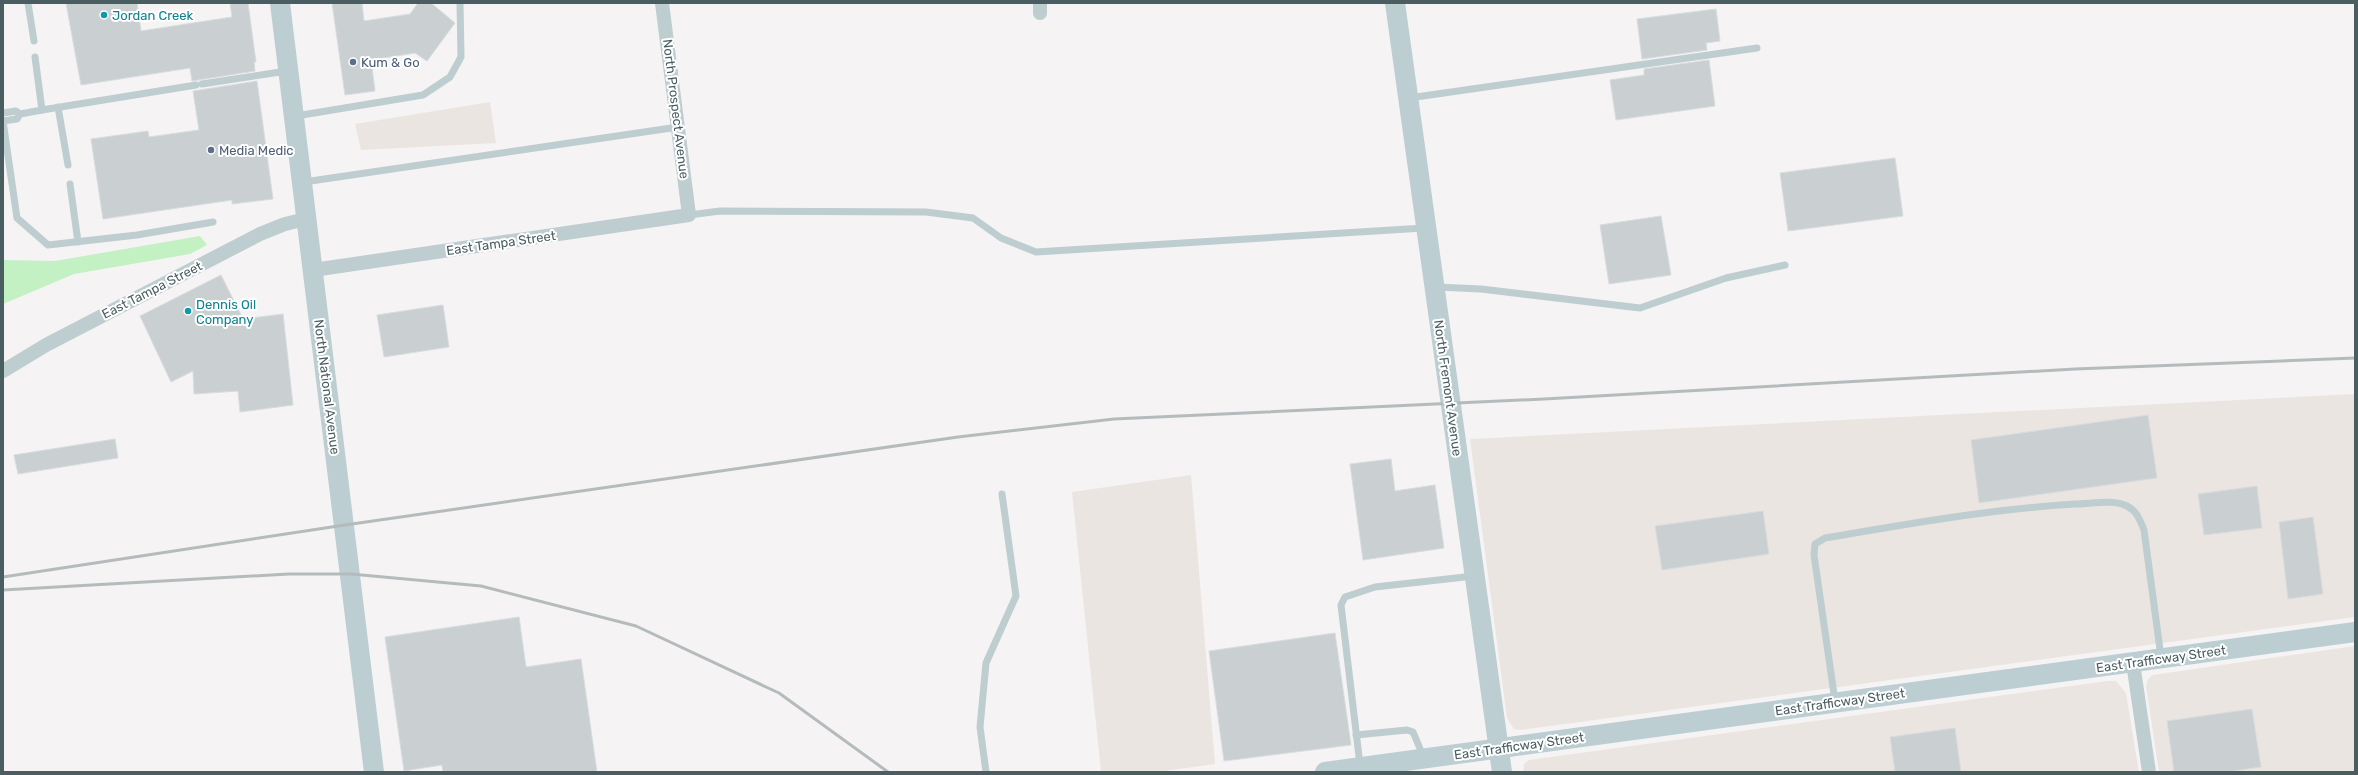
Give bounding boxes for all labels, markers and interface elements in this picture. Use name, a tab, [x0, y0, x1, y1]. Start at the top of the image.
place label: Jordan Creek	[112, 8, 194, 23]
marker: Jordan Creek	[99, 10, 109, 20]
street label: North Prospect Avenue	[660, 38, 692, 180]
place label: Kum & Go	[361, 55, 420, 70]
marker: Kum & Go	[348, 57, 358, 67]
place label: Media Medic	[219, 143, 294, 158]
marker: Media Medic	[206, 145, 216, 155]
street label: East Tampa Street	[445, 228, 557, 258]
street label: East Tampa Street	[99, 258, 205, 322]
place label: Dennis Oil Company	[196, 297, 256, 327]
marker: Dennis Oil Company	[183, 306, 193, 316]
street label: North National Avenue	[311, 319, 343, 455]
street label: North Fremont Avenue	[1431, 319, 1465, 457]
street label: East Trafficway Street	[2095, 642, 2227, 676]
street label: East Trafficway Street	[1774, 685, 1906, 719]
street label: East Trafficway Street	[1453, 729, 1585, 763]

